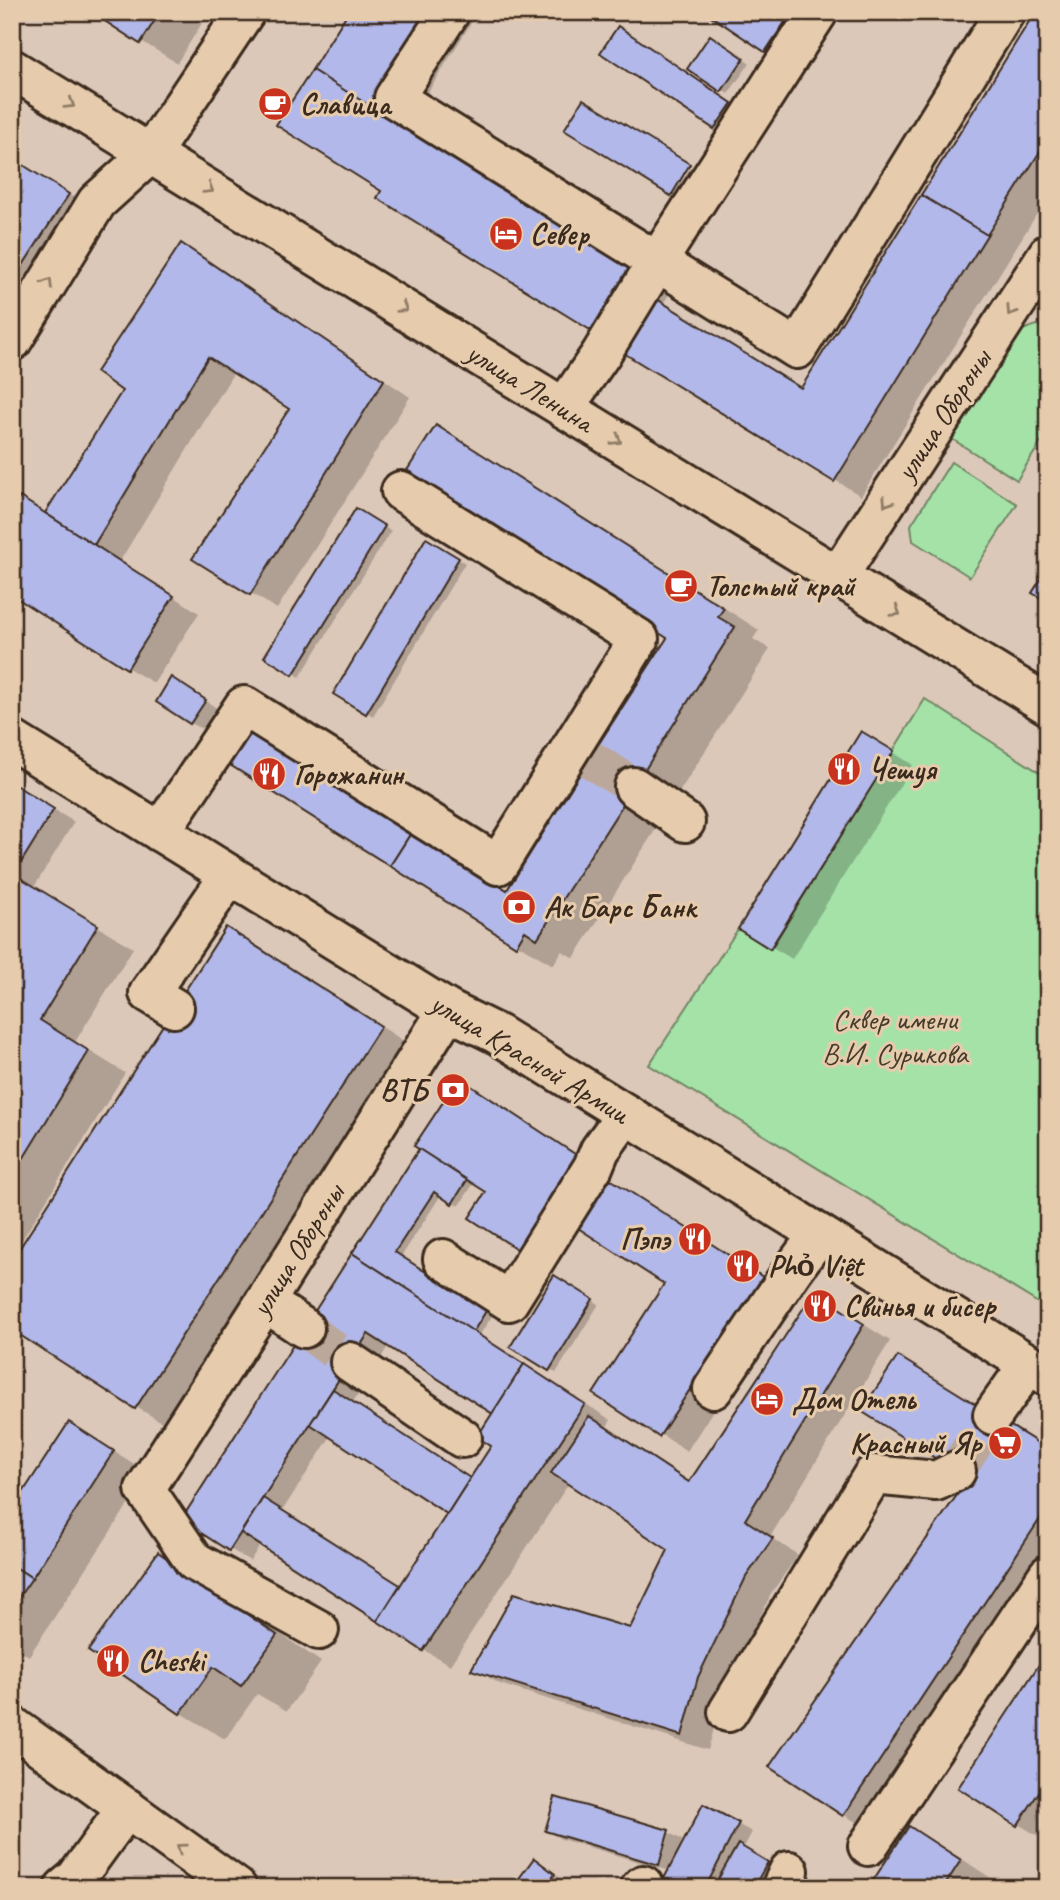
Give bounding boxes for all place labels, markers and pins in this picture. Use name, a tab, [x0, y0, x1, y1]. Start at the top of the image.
cafe icon: Славица	[256, 85, 294, 123]
place label: Славица	[300, 85, 393, 123]
hotel icon: Север	[487, 215, 525, 253]
place label: Север	[530, 215, 590, 253]
cafe icon: Толстый край	[662, 567, 700, 605]
place label: Толстый край	[706, 567, 857, 605]
restaurant icon: Чешуя	[825, 750, 863, 788]
place label: Чешуя	[868, 750, 938, 789]
restaurant icon: Горожанин	[250, 755, 288, 793]
place label: Горожанин	[294, 755, 405, 793]
bank icon: Ак Барс Банк	[500, 888, 538, 926]
place label: Ак Барс Банк	[544, 888, 698, 926]
place label: ВТБ	[380, 1071, 431, 1109]
bank icon: ВТБ	[434, 1071, 472, 1109]
place label: Пэпэ	[620, 1220, 672, 1258]
restaurant icon: Пэпэ	[676, 1220, 714, 1258]
restaurant icon: Phỏ Việt	[724, 1247, 762, 1285]
place label: Phỏ Việt	[768, 1247, 865, 1285]
restaurant icon: Свинья и бисер	[801, 1287, 839, 1325]
place label: Свинья и бисер	[844, 1287, 998, 1325]
hotel icon: Дом Отель	[748, 1380, 786, 1418]
place label: Дом Отель	[792, 1380, 917, 1418]
place label: Красный Яр	[850, 1424, 984, 1462]
supermarket icon: Красный Яр	[986, 1424, 1024, 1462]
restaurant icon: Cheski	[94, 1642, 132, 1680]
place label: Cheski	[138, 1642, 208, 1680]

